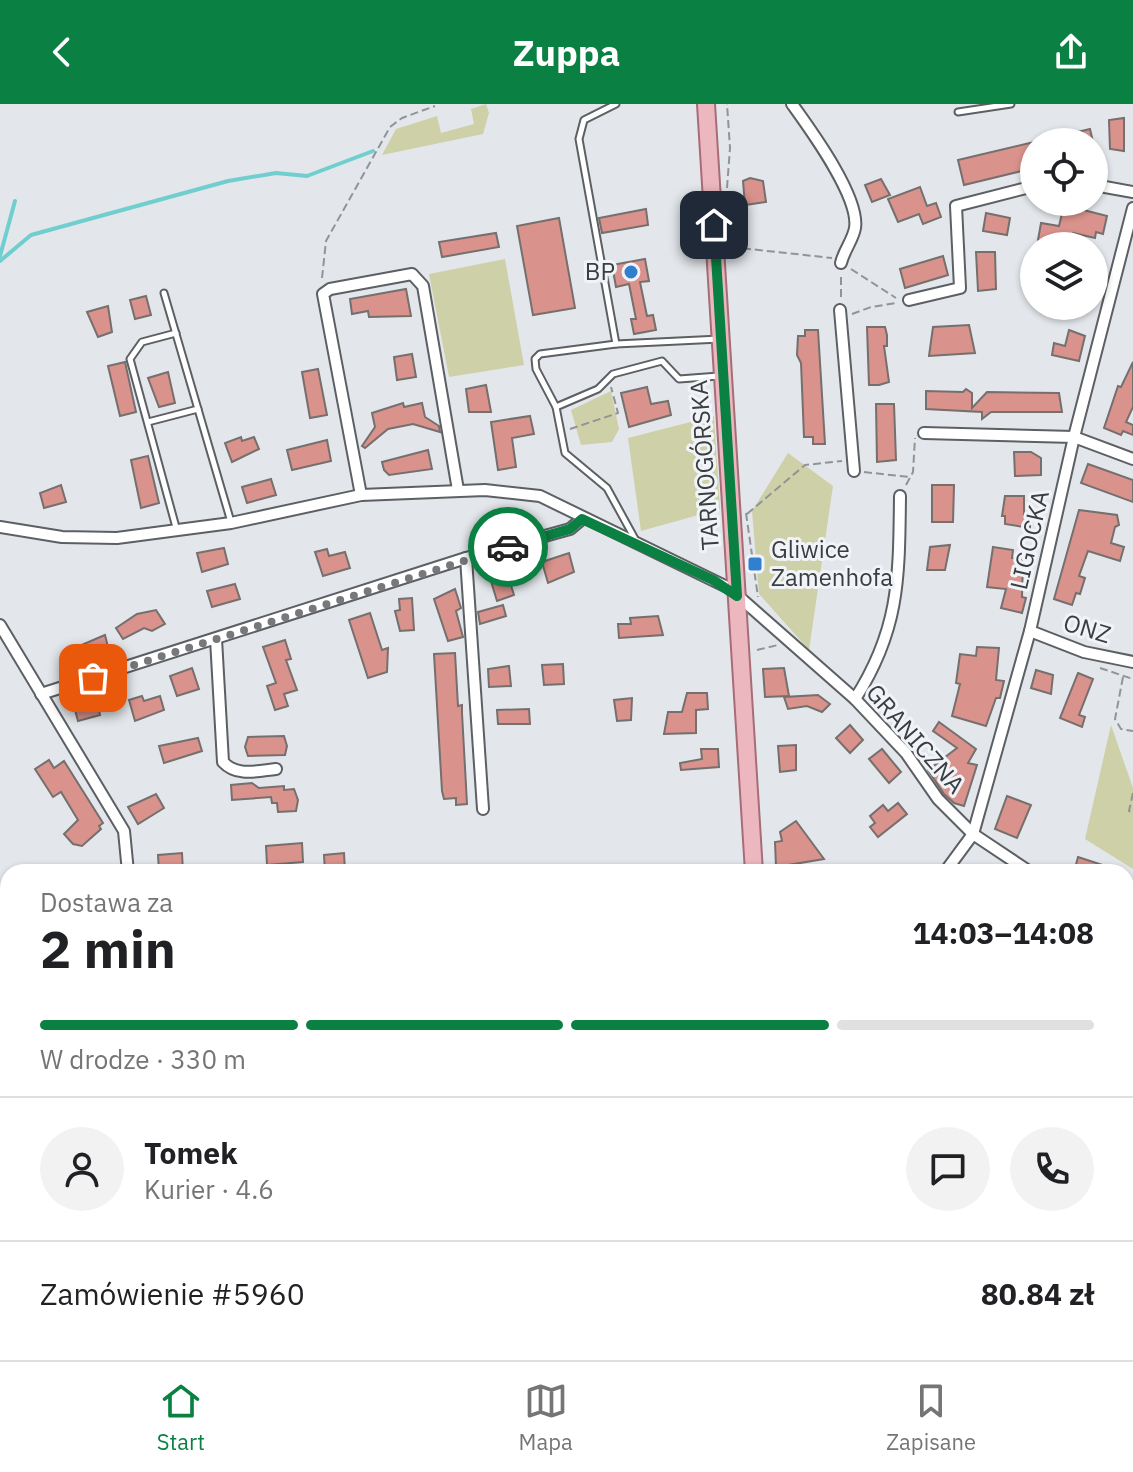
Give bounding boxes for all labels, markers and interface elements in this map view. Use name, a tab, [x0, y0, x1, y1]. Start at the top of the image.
text: Zuppa	[513, 29, 620, 76]
icon: back	[40, 30, 84, 74]
icon: share	[1049, 30, 1093, 74]
map controls	[1020, 128, 1108, 320]
button: locate	[1020, 128, 1108, 216]
pin	[680, 191, 748, 259]
icon: home	[692, 203, 736, 247]
button: layers	[1020, 232, 1108, 320]
place label: BP	[585, 255, 615, 287]
marker: BP	[622, 263, 640, 281]
street label: TARNOGÓRSKA	[682, 379, 726, 551]
street label: LIGOCKA	[1002, 487, 1056, 592]
courier	[468, 507, 548, 587]
icon: car	[486, 525, 530, 569]
place label: Gliwice Zamenhofa	[771, 533, 893, 593]
marker: Gliwice Zamenhofa	[746, 555, 764, 573]
street label: ONZ	[1060, 606, 1115, 650]
pin	[59, 644, 127, 712]
icon: bag	[71, 656, 115, 700]
street label: GRANICZNA	[859, 677, 972, 800]
text: Dostawa za	[40, 885, 173, 919]
text: 14:03–14:08	[913, 913, 1094, 952]
text: 2 min	[40, 915, 176, 982]
text: W drodze · 330 m	[40, 1042, 246, 1076]
button: person	[40, 1127, 124, 1211]
button: chat	[906, 1127, 990, 1211]
button: phone	[1010, 1127, 1094, 1211]
text: Tomek	[144, 1133, 237, 1172]
text: Kurier · 4.6	[144, 1172, 274, 1206]
text: Zamówienie #5960	[40, 1274, 305, 1313]
text: 80.84 zł	[981, 1274, 1094, 1313]
tab: Start	[157, 1379, 205, 1456]
tab: Mapa	[519, 1379, 573, 1456]
tab: Zapisane	[886, 1379, 976, 1456]

